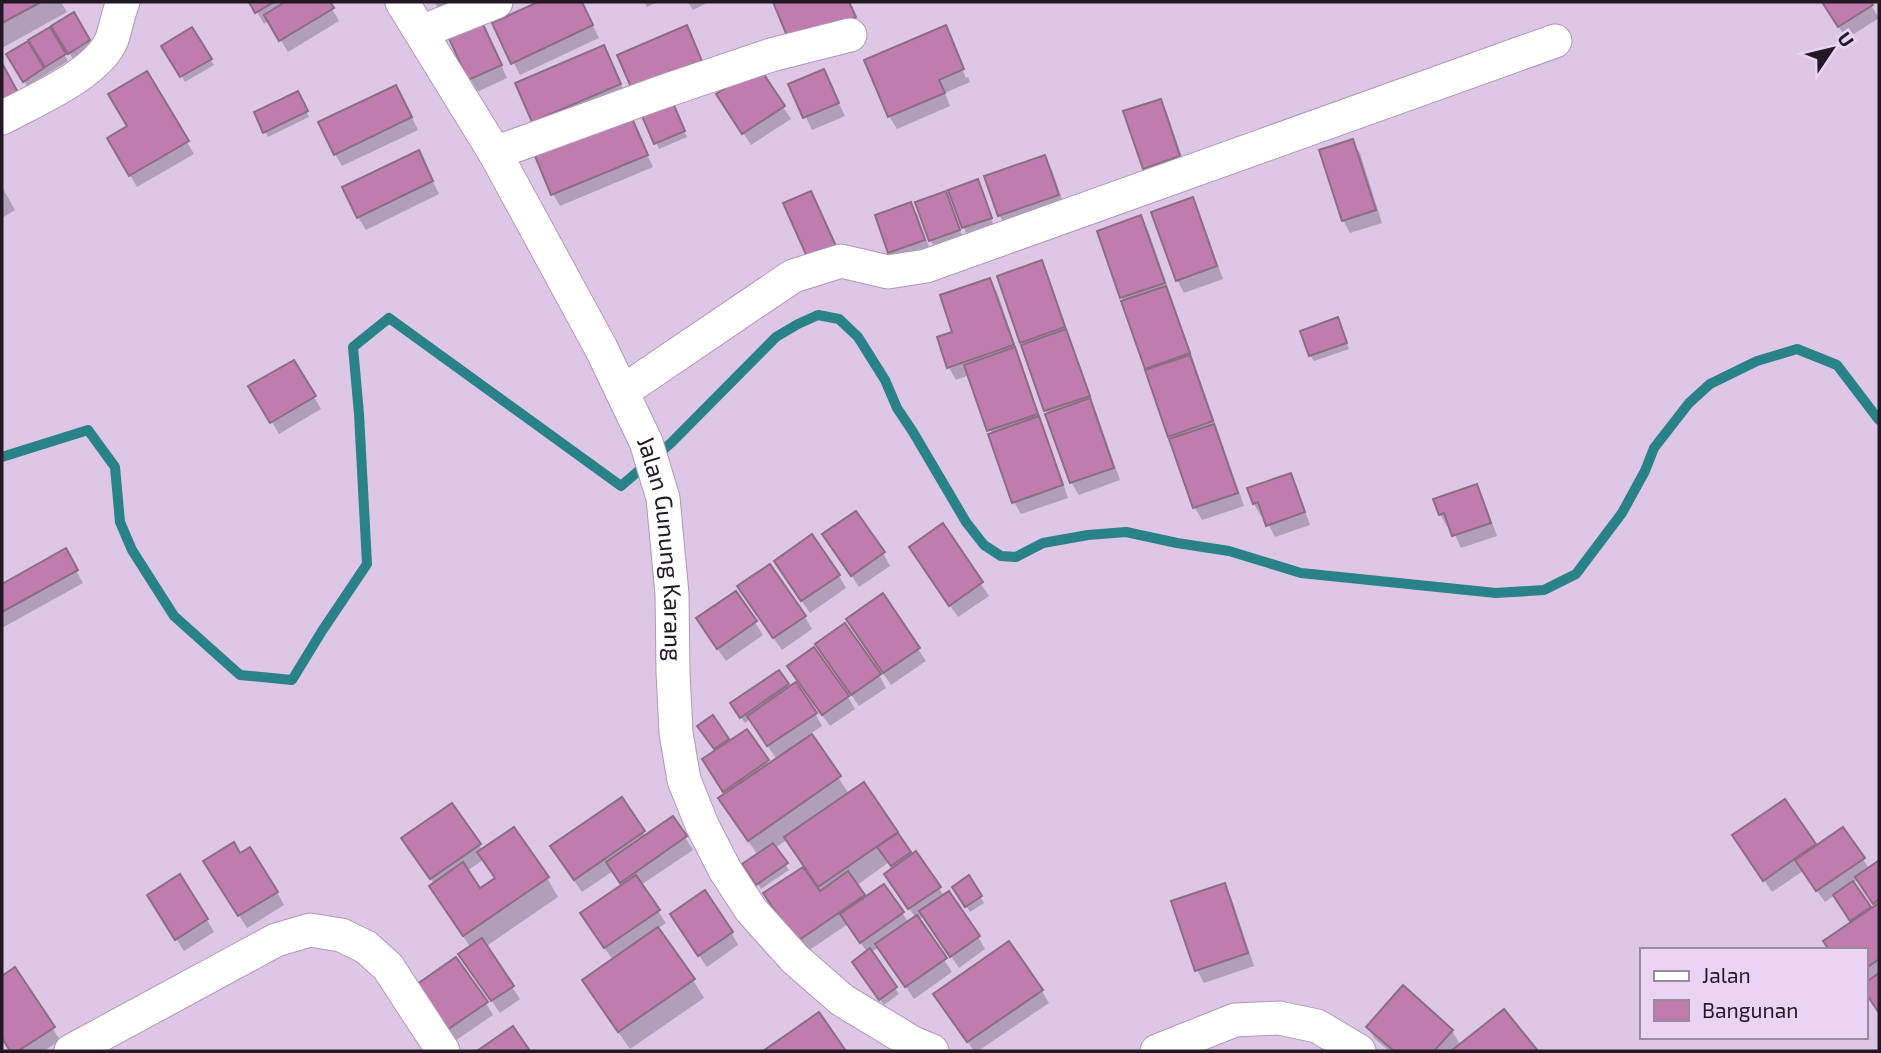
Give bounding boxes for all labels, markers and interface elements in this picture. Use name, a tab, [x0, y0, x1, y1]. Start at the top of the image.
north arrow	[1797, 14, 1867, 84]
text: U	[1833, 27, 1859, 51]
street label: Jalan Gunung Karang	[632, 430, 689, 662]
legend	[1640, 948, 1867, 1039]
text: Jalan	[1702, 962, 1751, 987]
text: Bangunan	[1702, 997, 1798, 1022]

